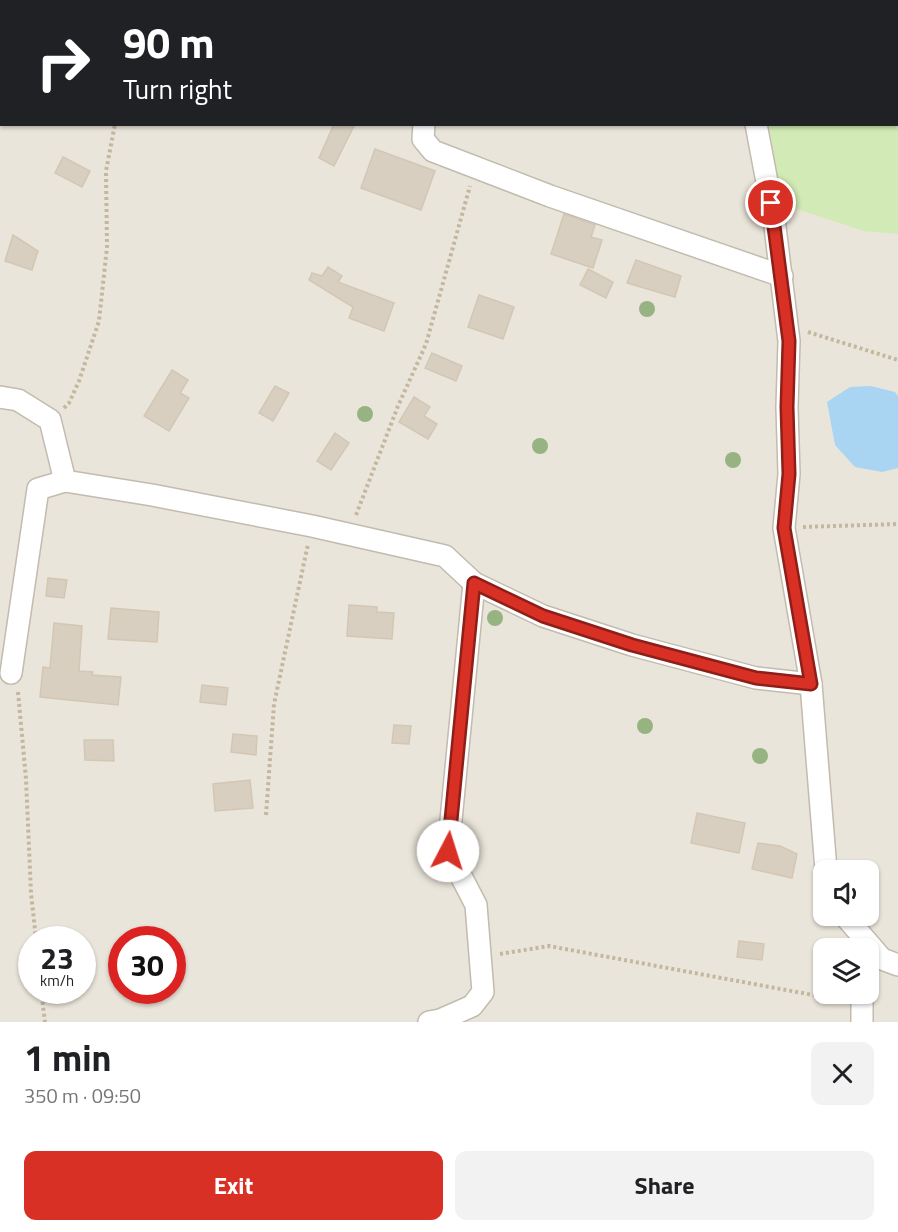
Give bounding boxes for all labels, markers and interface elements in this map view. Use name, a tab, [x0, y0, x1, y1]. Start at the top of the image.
text: 90 m	[123, 10, 215, 74]
icon: right	[24, 24, 102, 102]
text: Turn right	[123, 68, 232, 109]
pin	[745, 177, 796, 228]
icon: arrive	[754, 186, 787, 219]
position arrow	[416, 819, 480, 883]
map controls	[813, 860, 879, 1004]
button: sound	[813, 860, 879, 926]
speed limit sign: 30	[108, 926, 186, 1004]
text: 23	[40, 935, 74, 981]
button: layers	[813, 938, 879, 1004]
text: km/h	[40, 969, 74, 992]
text: 1 min	[24, 1030, 111, 1085]
button: close	[811, 1042, 874, 1105]
text: 350 m · 09:50	[24, 1080, 141, 1111]
button: Exit	[24, 1151, 443, 1220]
button: Share	[455, 1151, 874, 1220]

